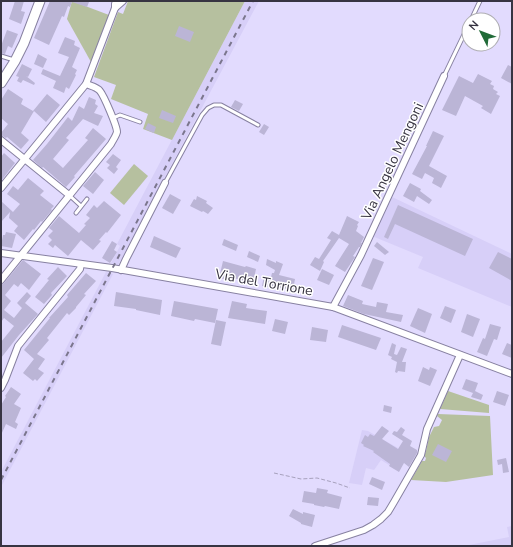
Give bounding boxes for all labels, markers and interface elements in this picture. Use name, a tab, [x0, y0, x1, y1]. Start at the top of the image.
north arrow	[461, 12, 501, 52]
text: N	[466, 18, 482, 34]
street label: Via Angelo Mengoni	[356, 99, 428, 224]
street label: Via del Torrione	[213, 264, 314, 300]

